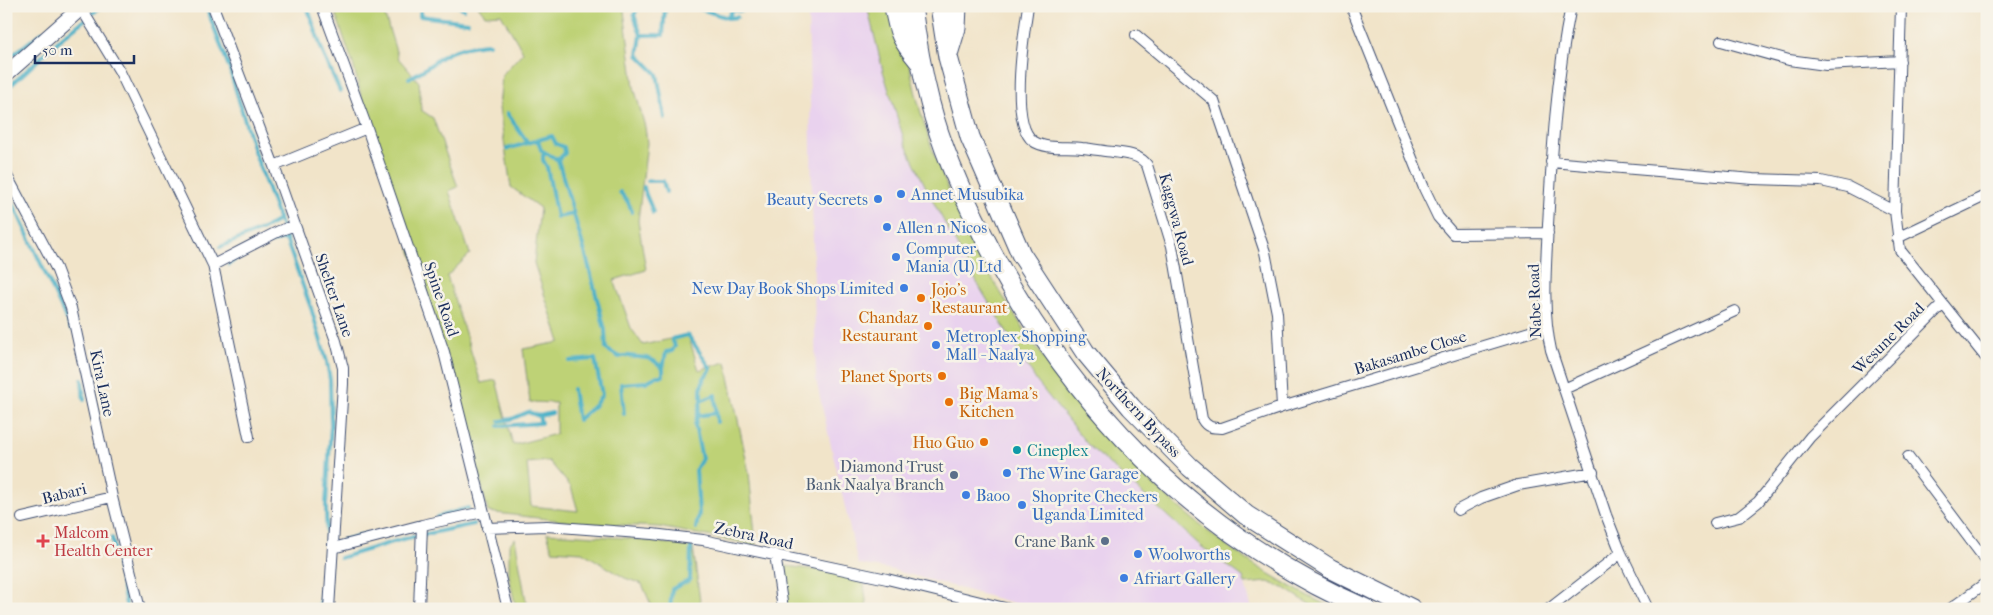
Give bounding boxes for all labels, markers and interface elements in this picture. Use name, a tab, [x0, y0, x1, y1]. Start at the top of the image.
scale bar	[35, 32, 134, 64]
text: 50 m	[42, 41, 73, 59]
street label: Kaggwa Road	[1155, 171, 1198, 268]
place label: Annet Musubika	[910, 185, 1025, 204]
marker: Annet Musubika	[895, 188, 907, 200]
place label: Beauty Secrets	[766, 190, 868, 209]
marker: Beauty Secrets	[872, 193, 884, 205]
place label: Allen n Nicos	[896, 218, 987, 237]
marker: Allen n Nicos	[881, 221, 893, 233]
place label: Computer Mania (U) Ltd	[906, 239, 1002, 276]
street label: Shelter Lane	[311, 251, 358, 340]
marker: Computer Mania (U) Ltd	[890, 251, 902, 263]
street label: Spine Road	[420, 259, 463, 339]
street label: Nabe Road	[1524, 263, 1545, 339]
place label: New Day Book Shops Limited	[692, 279, 894, 298]
place label: Jojo’s Restaurant	[929, 280, 1008, 317]
marker: New Day Book Shops Limited	[898, 282, 910, 294]
marker: Jojo’s Restaurant	[915, 292, 927, 304]
street label: Wesune Road	[1848, 298, 1928, 379]
place label: Chandaz Restaurant	[842, 308, 918, 345]
marker: Chandaz Restaurant	[922, 320, 934, 332]
street label: Bakasambe Close	[1352, 326, 1469, 379]
place label: Metroplex Shopping Mall - Naalya	[946, 327, 1087, 364]
marker: Metroplex Shopping Mall - Naalya	[930, 339, 942, 351]
street label: Kira Lane	[86, 348, 119, 419]
street label: Northern Bypass	[1092, 364, 1185, 461]
place label: Planet Sports	[841, 367, 932, 386]
marker: Planet Sports	[936, 370, 948, 382]
place label: Big Mama’s Kitchen	[959, 384, 1038, 421]
marker: Big Mama’s Kitchen	[943, 396, 955, 408]
place label: Huo Guo	[913, 433, 974, 452]
marker: Huo Guo	[978, 436, 990, 448]
place label: Cineplex	[1027, 441, 1089, 460]
marker: Cineplex	[1011, 444, 1023, 456]
place label: Diamond Trust Bank Naalya Branch	[806, 457, 944, 494]
place label: The Wine Garage	[1017, 464, 1139, 483]
marker: The Wine Garage	[1001, 467, 1013, 479]
marker: Diamond Trust Bank Naalya Branch	[948, 469, 960, 481]
street label: Babari	[40, 479, 89, 508]
place label: Baoo	[976, 486, 1010, 505]
place label: Shoprite Checkers Uganda Limited	[1032, 487, 1158, 524]
marker: Baoo	[960, 489, 972, 501]
marker: Shoprite Checkers Uganda Limited	[1016, 499, 1028, 511]
street label: Zebra Road	[713, 518, 795, 553]
place label: Malcom Health Center	[54, 523, 153, 560]
place label: Crane Bank	[1014, 532, 1096, 551]
marker: Malcom Health Center	[36, 534, 50, 548]
marker: Crane Bank	[1099, 535, 1111, 547]
place label: Woolworths	[1147, 545, 1230, 564]
marker: Woolworths	[1132, 548, 1144, 560]
place label: Afriart Gallery	[1133, 569, 1236, 588]
marker: Afriart Gallery	[1118, 572, 1130, 584]

